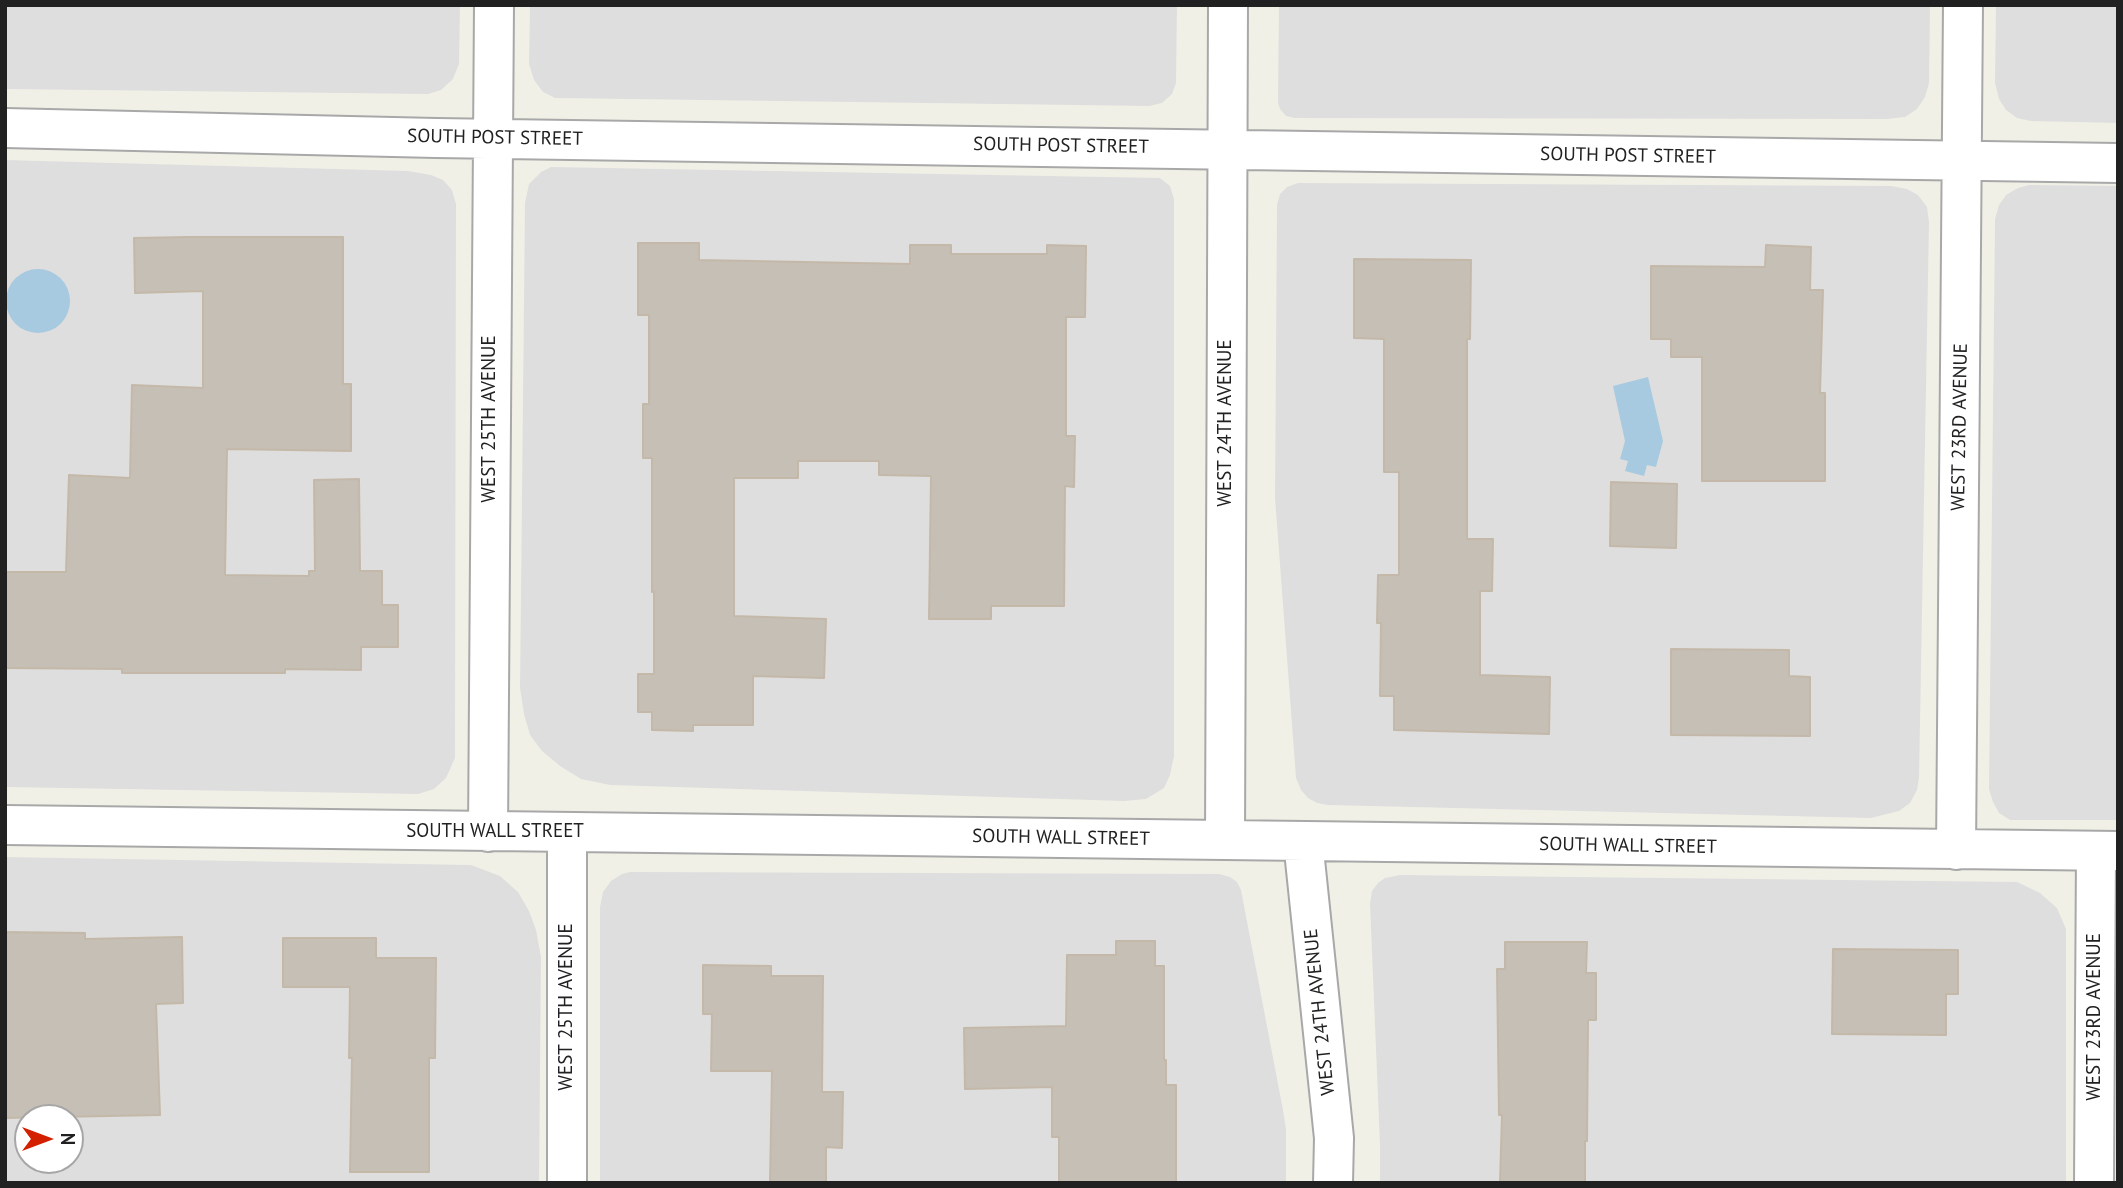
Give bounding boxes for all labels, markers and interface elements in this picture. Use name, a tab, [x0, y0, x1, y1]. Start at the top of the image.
street label: SOUTH POST STREET	[407, 125, 583, 151]
street label: SOUTH POST STREET	[973, 133, 1149, 159]
street label: SOUTH POST STREET	[1540, 143, 1716, 169]
street label: WEST 25TH AVENUE	[479, 335, 501, 503]
street label: WEST 24TH AVENUE	[1215, 339, 1237, 507]
street label: WEST 23RD AVENUE	[1947, 343, 1973, 511]
street label: SOUTH WALL STREET	[406, 821, 584, 843]
street label: SOUTH WALL STREET	[972, 825, 1150, 851]
street label: SOUTH WALL STREET	[1539, 833, 1717, 859]
street label: WEST 25TH AVENUE	[556, 923, 578, 1091]
street label: WEST 24TH AVENUE	[1300, 928, 1340, 1096]
street label: WEST 23RD AVENUE	[2084, 933, 2106, 1101]
north arrow	[14, 1104, 84, 1174]
text: N	[56, 1133, 80, 1145]

